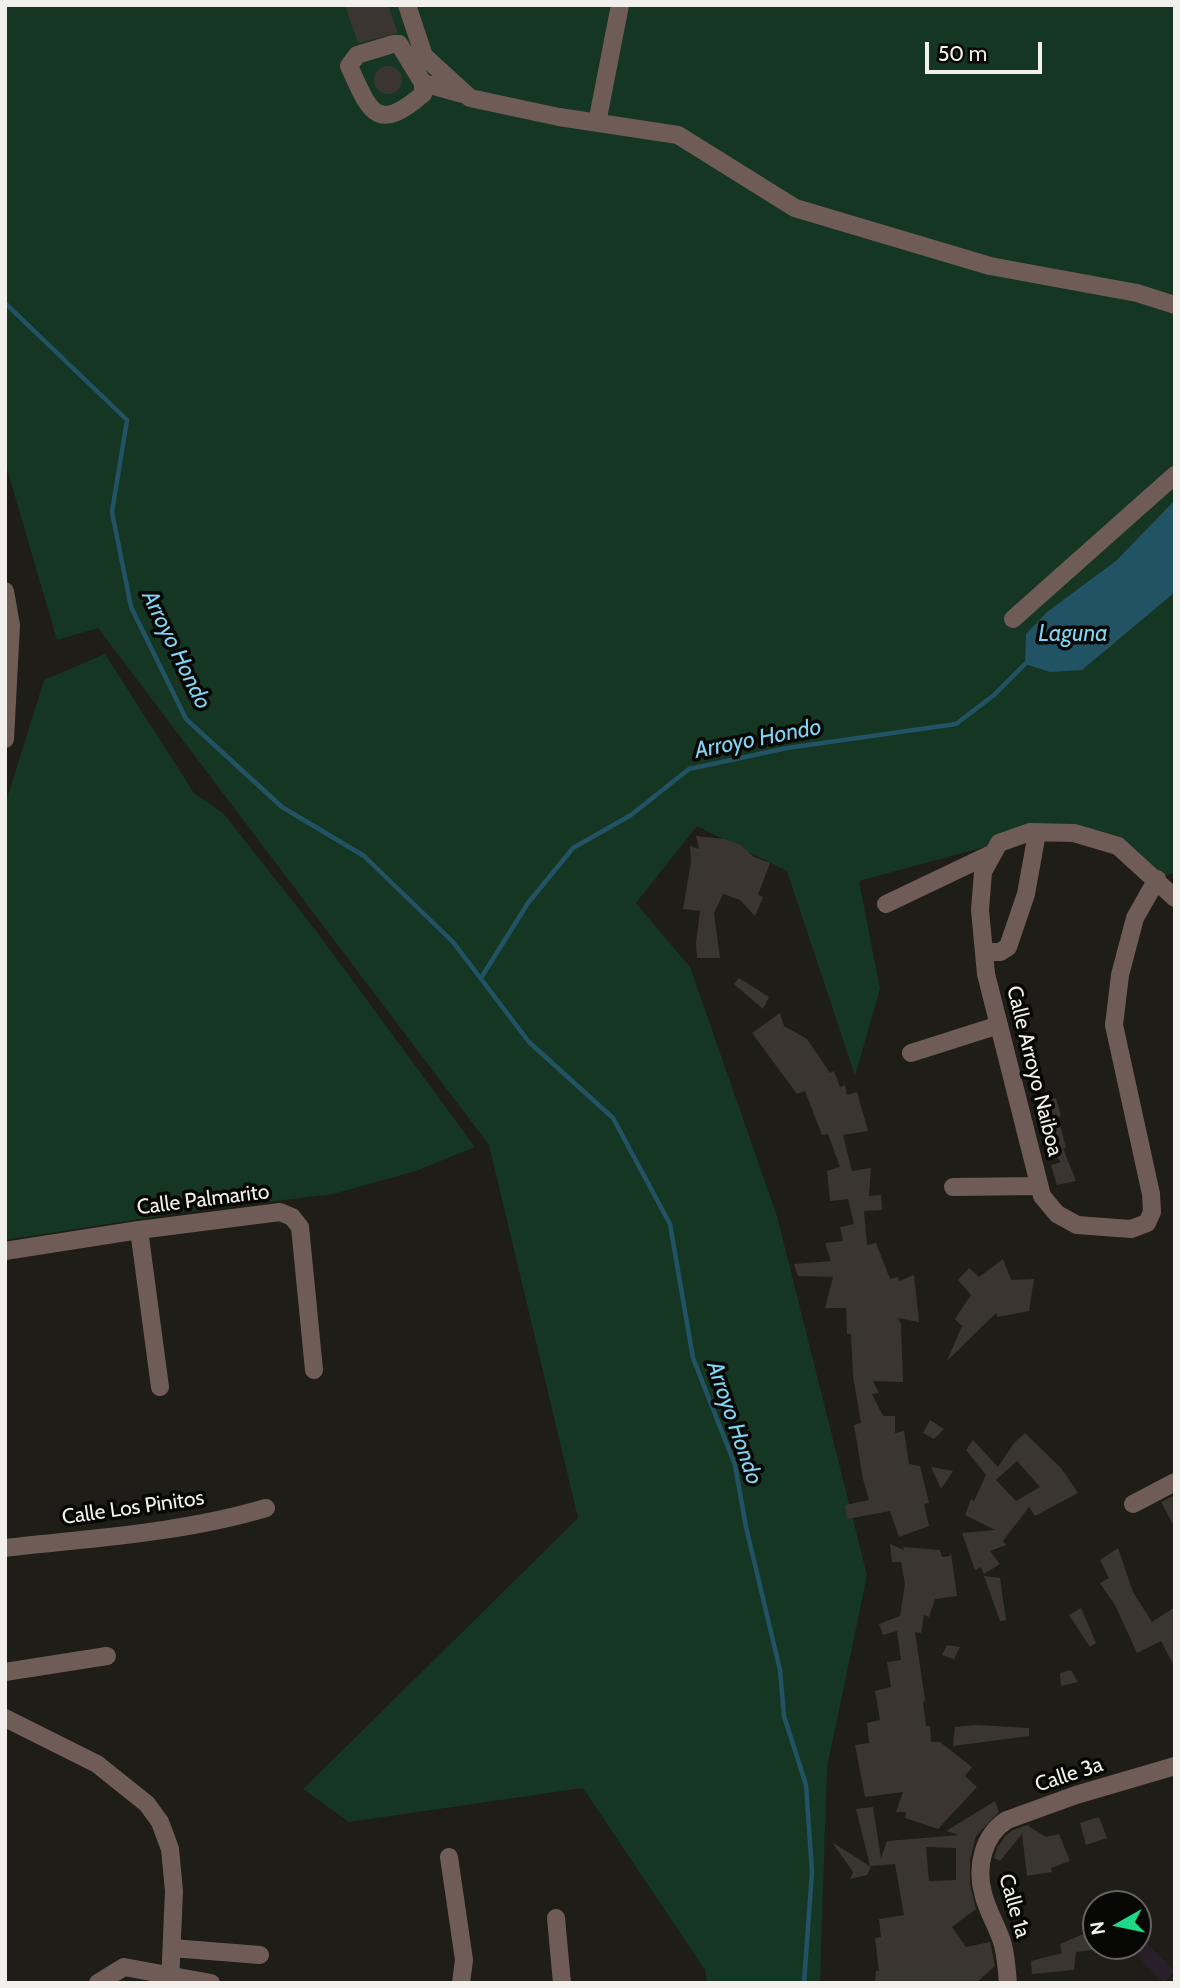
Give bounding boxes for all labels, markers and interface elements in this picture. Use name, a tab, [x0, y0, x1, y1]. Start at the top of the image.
scale bar	[928, 28, 1045, 72]
text: 50 m	[938, 41, 987, 66]
water label: Arroyo Hondo	[135, 586, 217, 714]
water label: Laguna	[1038, 620, 1108, 648]
water label: Arroyo Hondo	[692, 713, 824, 765]
street label: Calle Arroyo Naiboa	[1001, 983, 1067, 1159]
street label: Calle Palmarito	[135, 1179, 271, 1221]
water label: Arroyo Hondo	[700, 1358, 768, 1488]
street label: Calle Los Pinitos	[60, 1486, 206, 1530]
street label: Calle 3a	[1032, 1752, 1106, 1798]
street label: Calle 1a	[993, 1871, 1035, 1941]
north arrow	[1082, 1890, 1152, 1960]
text: N	[1085, 1920, 1110, 1936]

